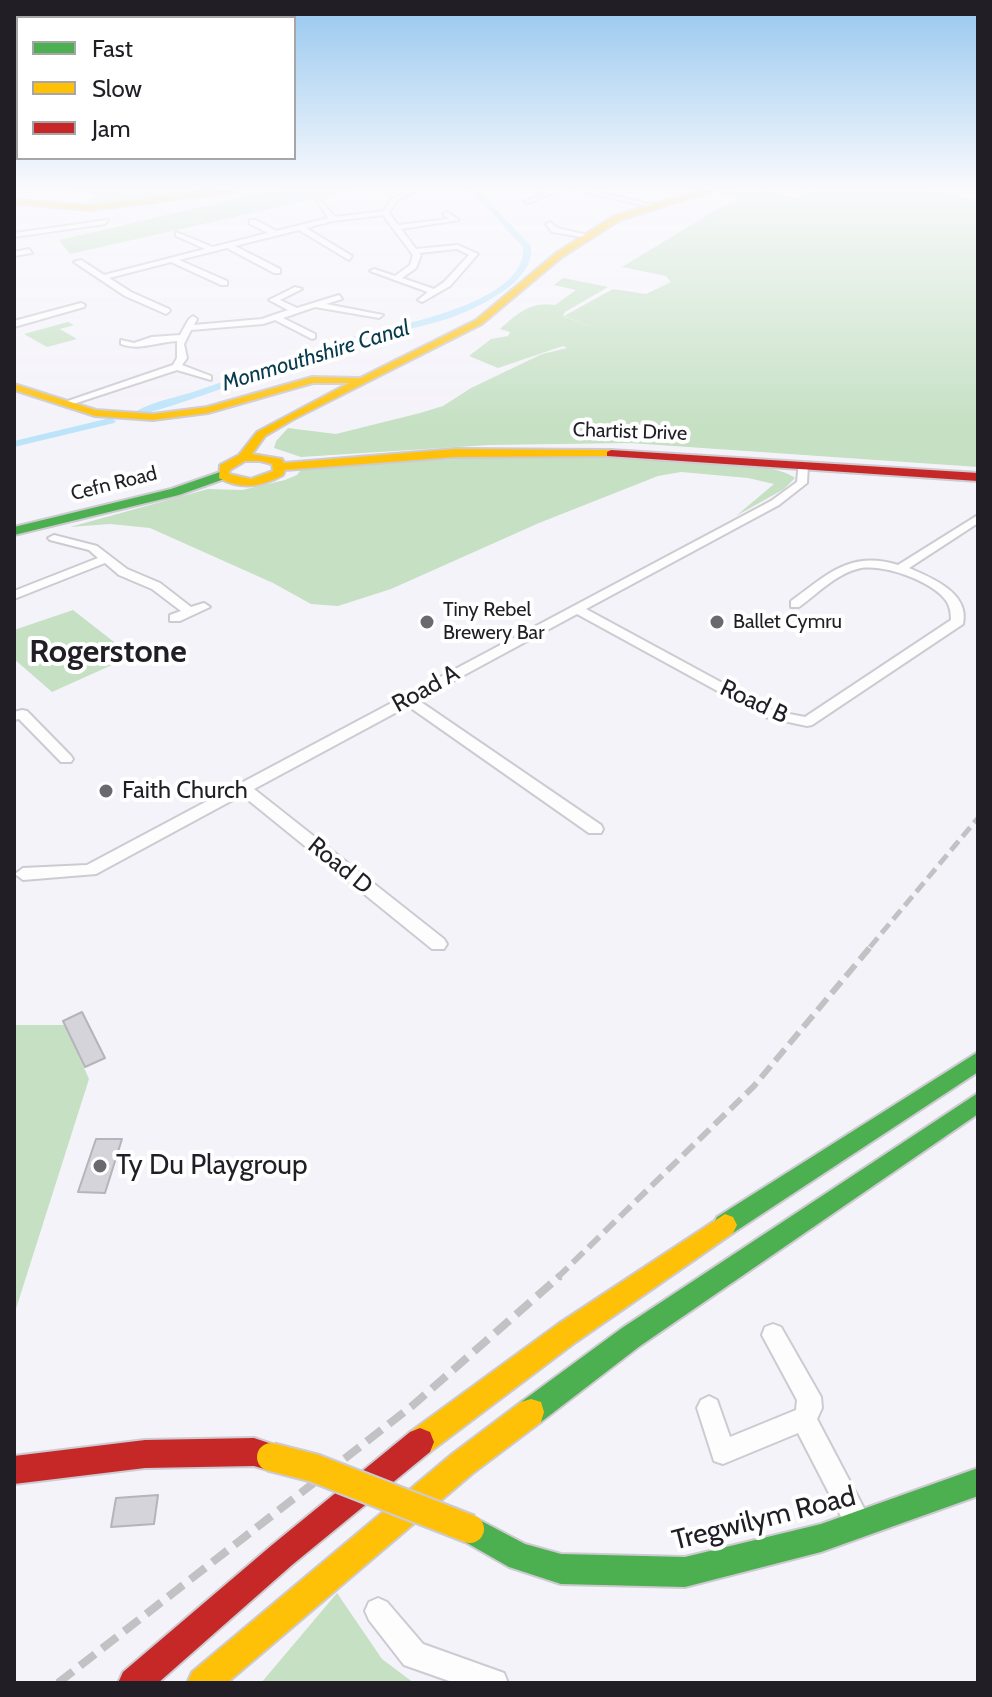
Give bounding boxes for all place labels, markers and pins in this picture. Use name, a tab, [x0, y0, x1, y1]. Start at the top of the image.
place label: Tiny Rebel Brewery Bar	[443, 598, 545, 645]
place label: Ballet Cymru	[733, 610, 842, 634]
marker: Tiny Rebel Brewery Bar	[418, 613, 436, 631]
marker: Ballet Cymru	[708, 613, 726, 631]
place label: Faith Church	[122, 777, 248, 805]
marker: Faith Church	[97, 782, 115, 800]
place label: Ty Du Playgroup	[116, 1149, 308, 1183]
marker: Ty Du Playgroup	[91, 1157, 109, 1175]

